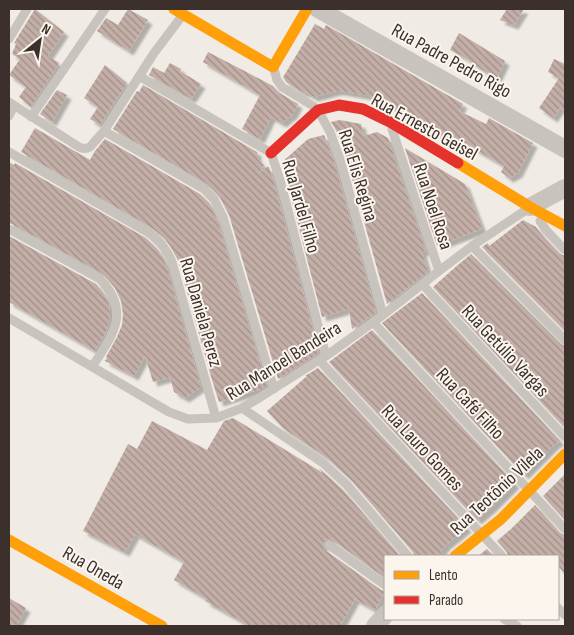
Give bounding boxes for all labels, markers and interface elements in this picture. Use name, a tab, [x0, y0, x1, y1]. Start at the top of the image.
north arrow	[15, 15, 65, 65]
street label: Rua Padre Pedro Rigo	[387, 19, 515, 104]
text: N	[39, 20, 54, 38]
street label: Rua Ernesto Geisel	[367, 89, 482, 166]
street label: Rua Elis Regina	[333, 127, 382, 224]
street label: Rua Jardel Filho	[276, 157, 325, 256]
street label: Rua Noel Rosa	[408, 160, 457, 252]
street label: Rua Daniela Perez	[174, 255, 227, 370]
street label: Rua Getúlio Vargas	[456, 300, 554, 402]
street label: Rua Manoel Bandeira	[222, 317, 346, 406]
street label: Rua Café Filho	[431, 363, 509, 445]
street label: Rua Lauro Gomes	[376, 400, 468, 496]
street label: Rua Teotônio Vilela	[446, 442, 548, 540]
street label: Rua Oneda	[58, 541, 128, 595]
legend	[384, 555, 559, 620]
text: Lento	[429, 566, 458, 585]
text: Parado	[429, 591, 463, 610]

